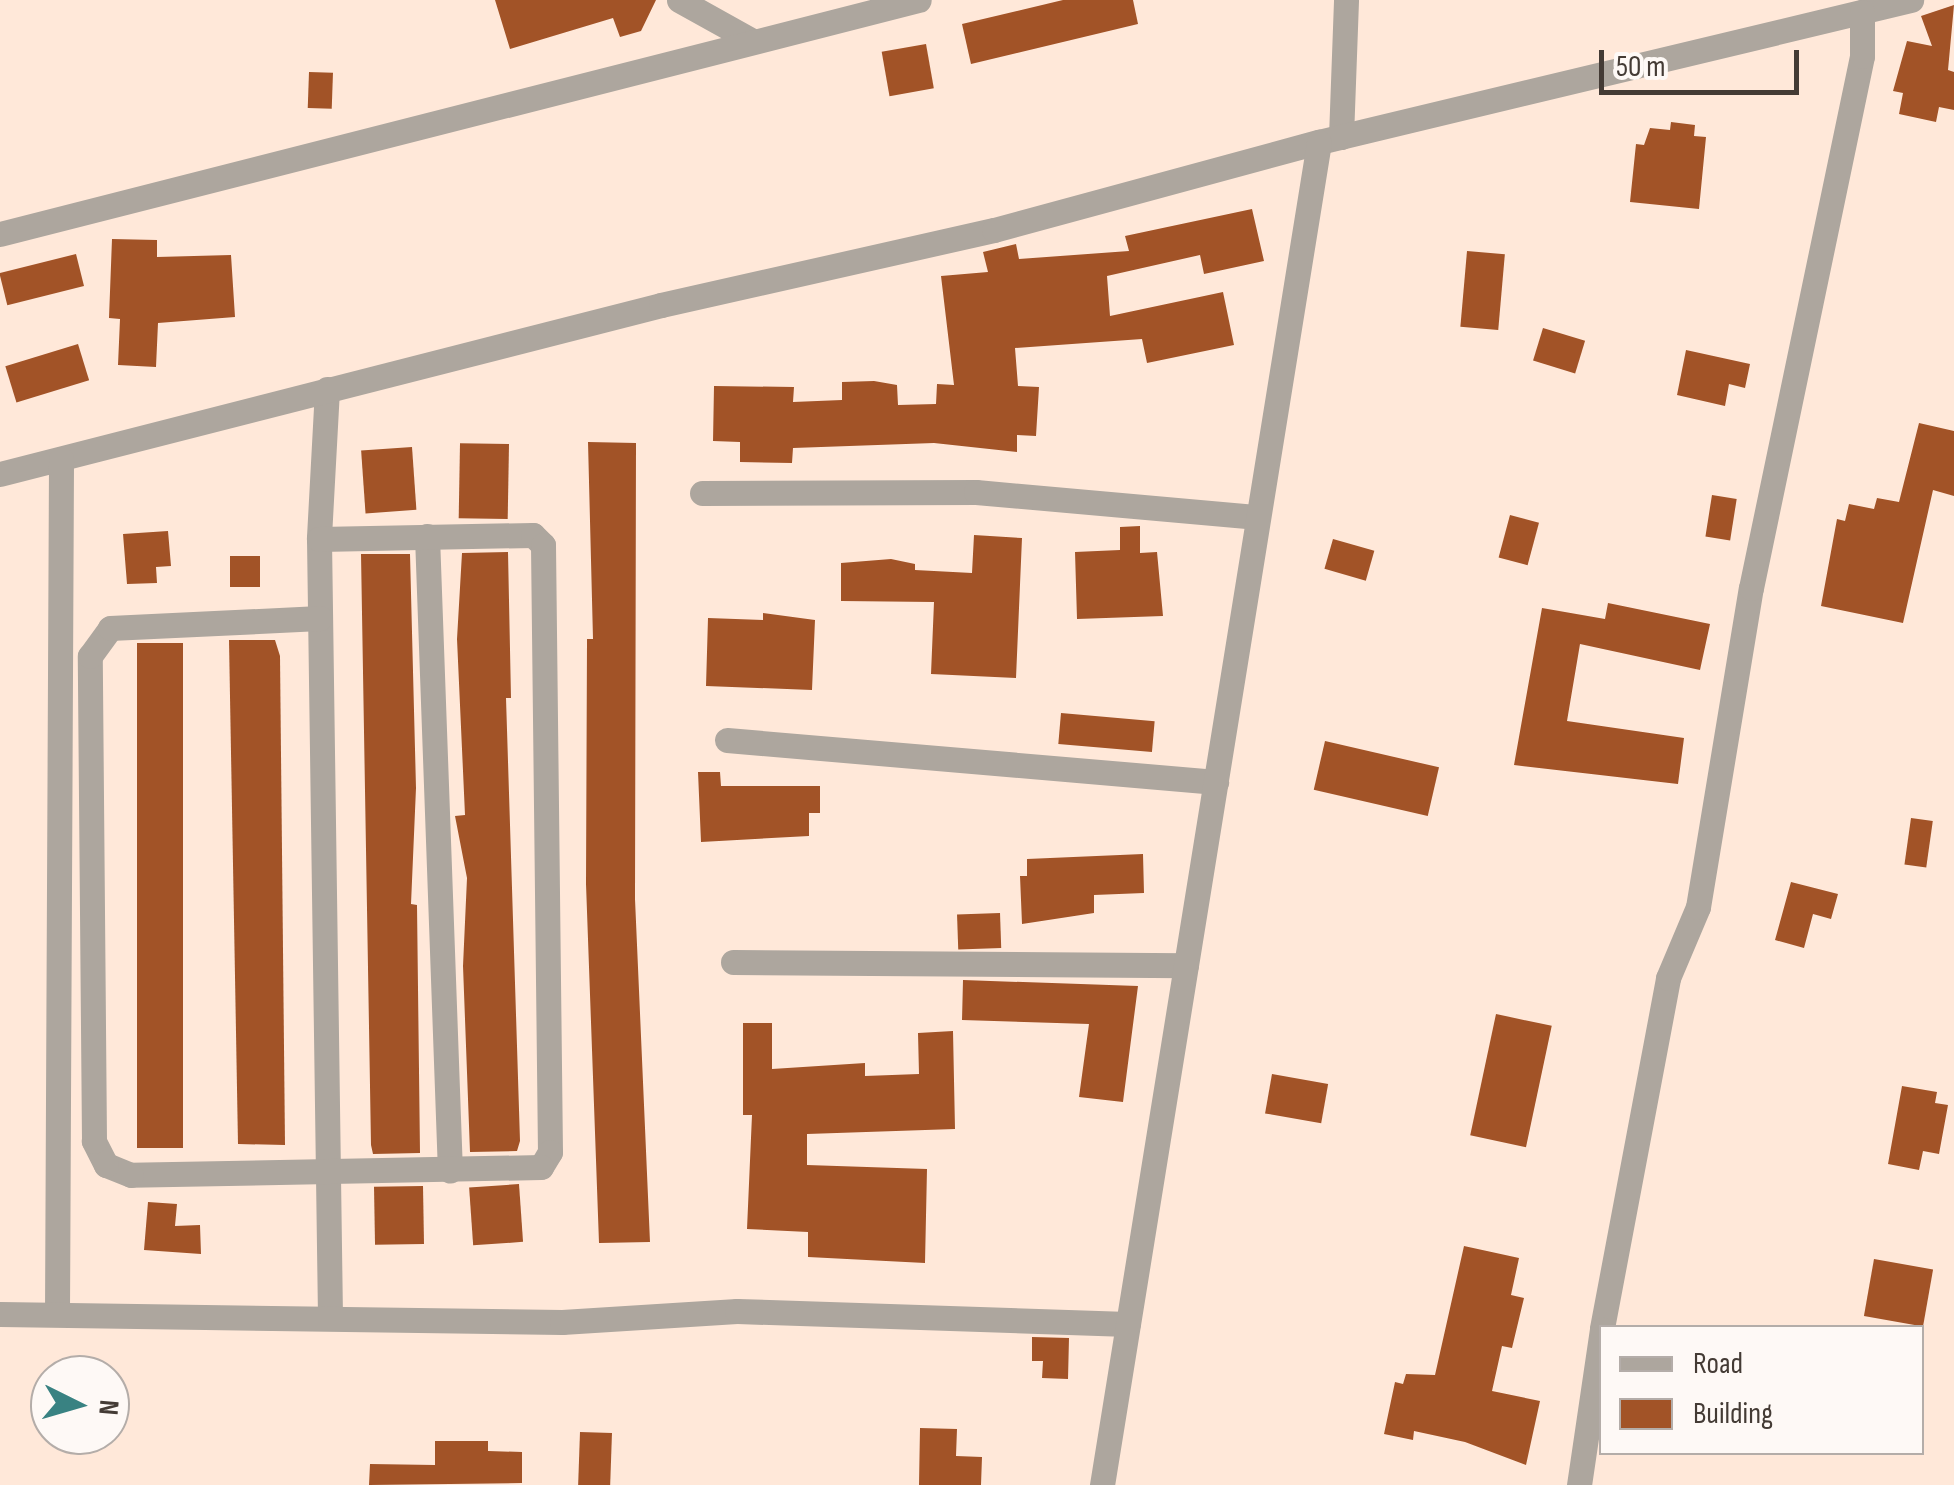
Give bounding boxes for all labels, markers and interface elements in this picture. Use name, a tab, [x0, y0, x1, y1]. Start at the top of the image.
scale bar	[1604, 30, 1804, 92]
text: 50 m	[1616, 49, 1665, 85]
legend	[1599, 1325, 1924, 1455]
text: Road	[1693, 1346, 1743, 1382]
north arrow	[30, 1355, 130, 1455]
text: Building	[1693, 1396, 1773, 1432]
text: N	[91, 1399, 125, 1416]

